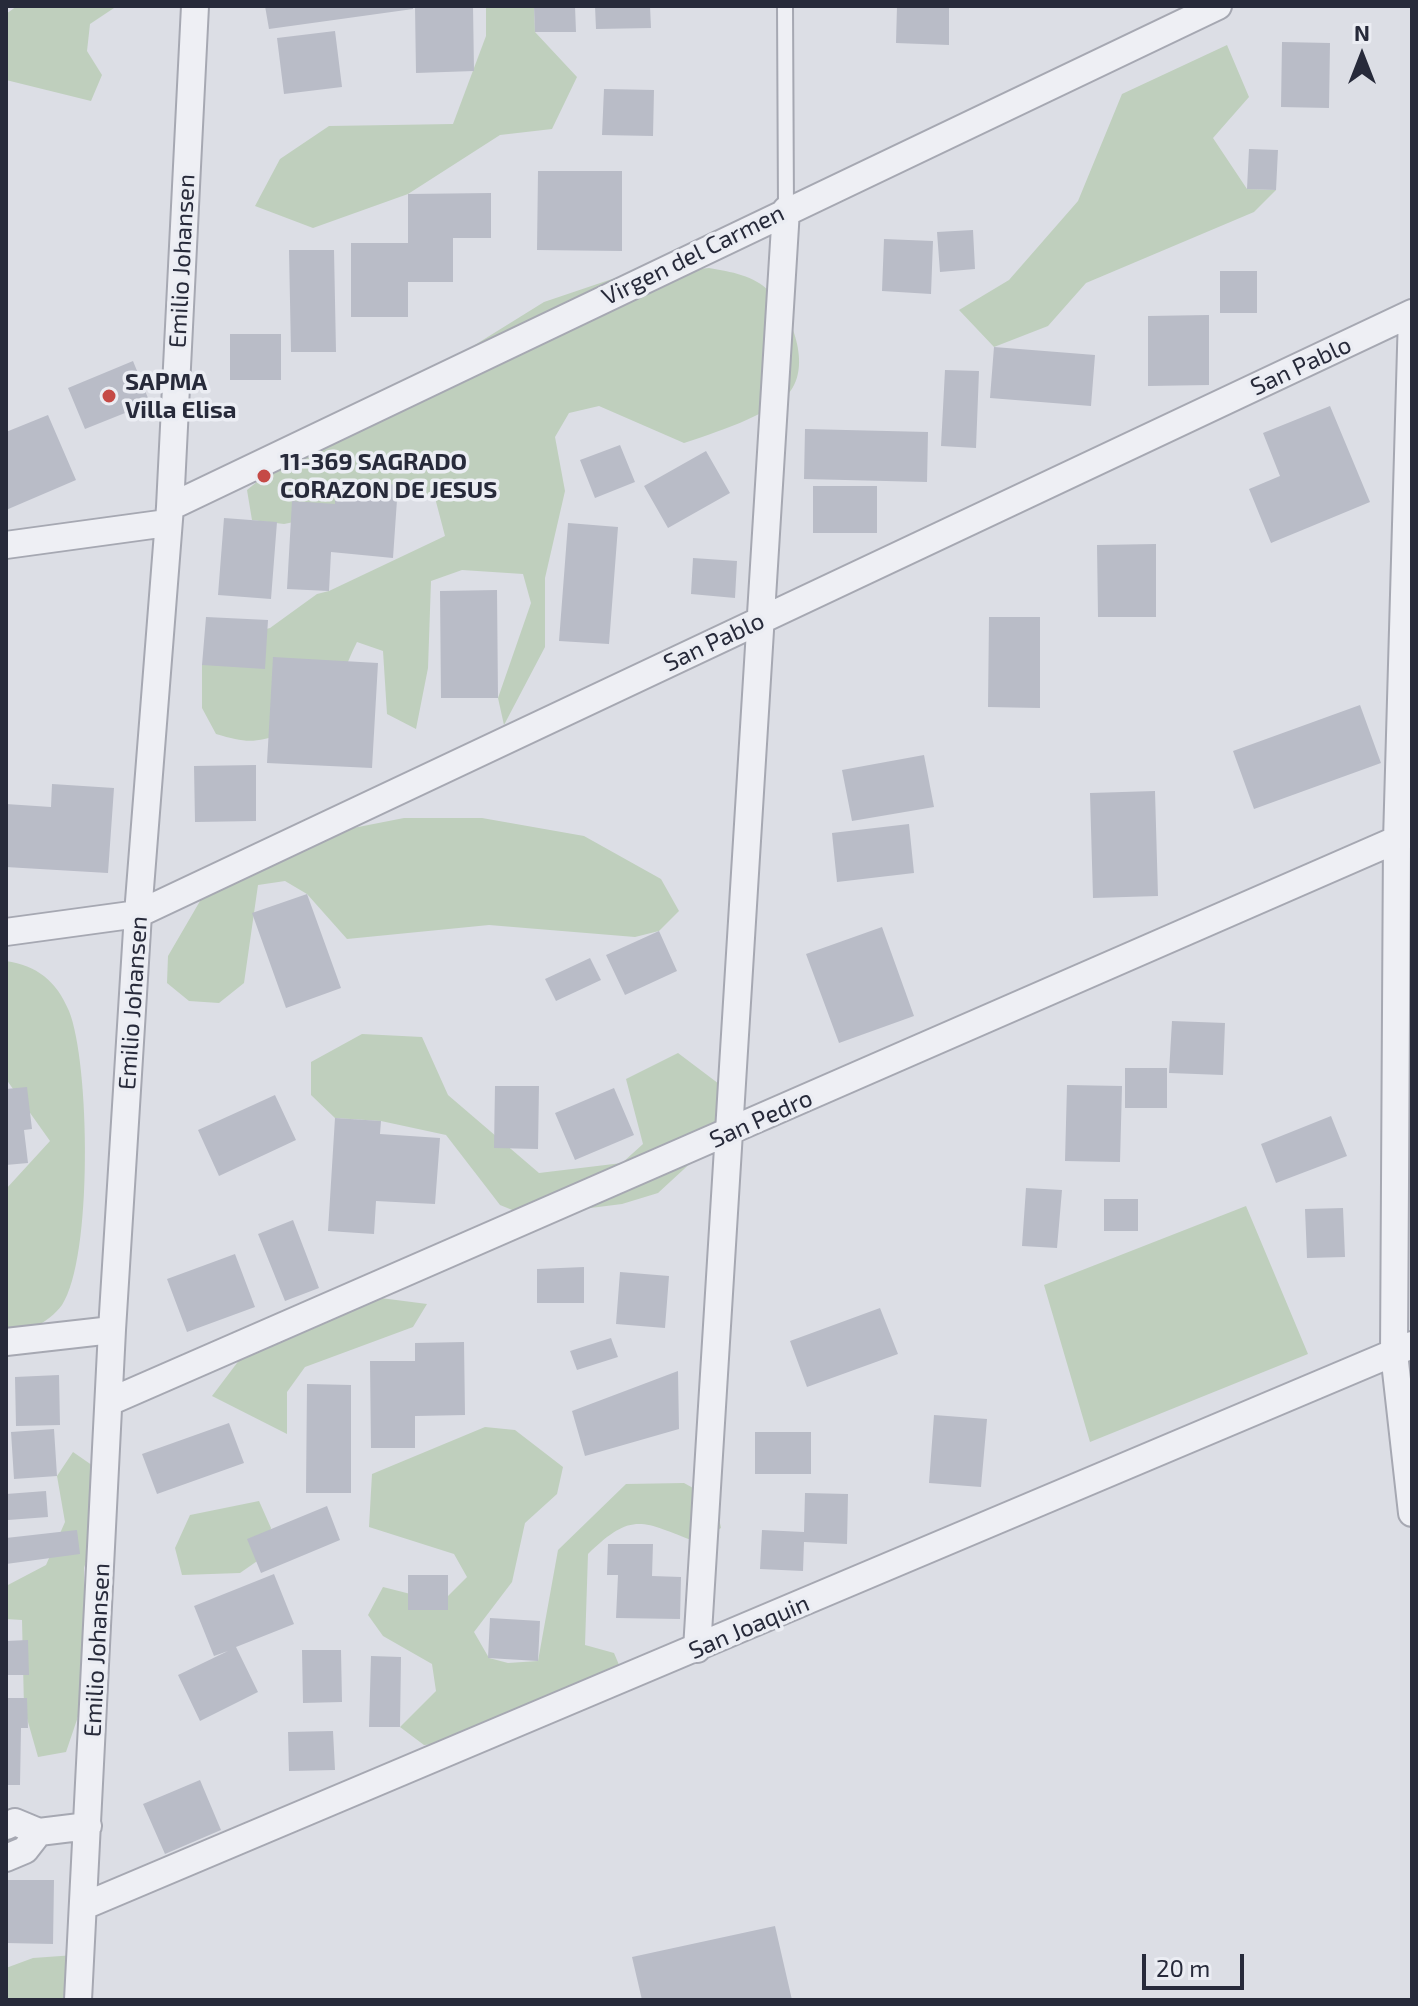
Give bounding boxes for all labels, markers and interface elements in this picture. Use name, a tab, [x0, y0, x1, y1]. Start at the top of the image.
north arrow	[1322, 16, 1402, 96]
text: N	[1354, 19, 1370, 45]
street label: Emilio Johansen	[163, 173, 201, 349]
street label: Virgen del Carmen	[597, 198, 789, 312]
street label: San Pablo	[1246, 330, 1356, 402]
place label: SAPMA Villa Elisa	[125, 368, 236, 424]
marker: SAPMA Villa Elisa	[100, 387, 118, 405]
place label: 11-369 SAGRADO CORAZON DE JESUS	[280, 448, 497, 504]
marker: 11-369 SAGRADO CORAZON DE JESUS	[255, 467, 273, 485]
street label: San Pablo	[659, 606, 769, 678]
street label: Emilio Johansen	[113, 915, 153, 1091]
street label: San Pedro	[705, 1084, 817, 1154]
street label: Emilio Johansen	[78, 1562, 116, 1738]
street label: San Joaquin	[684, 1589, 814, 1665]
scale bar	[1146, 1938, 1248, 1988]
text: 20 m	[1156, 1953, 1210, 1982]

